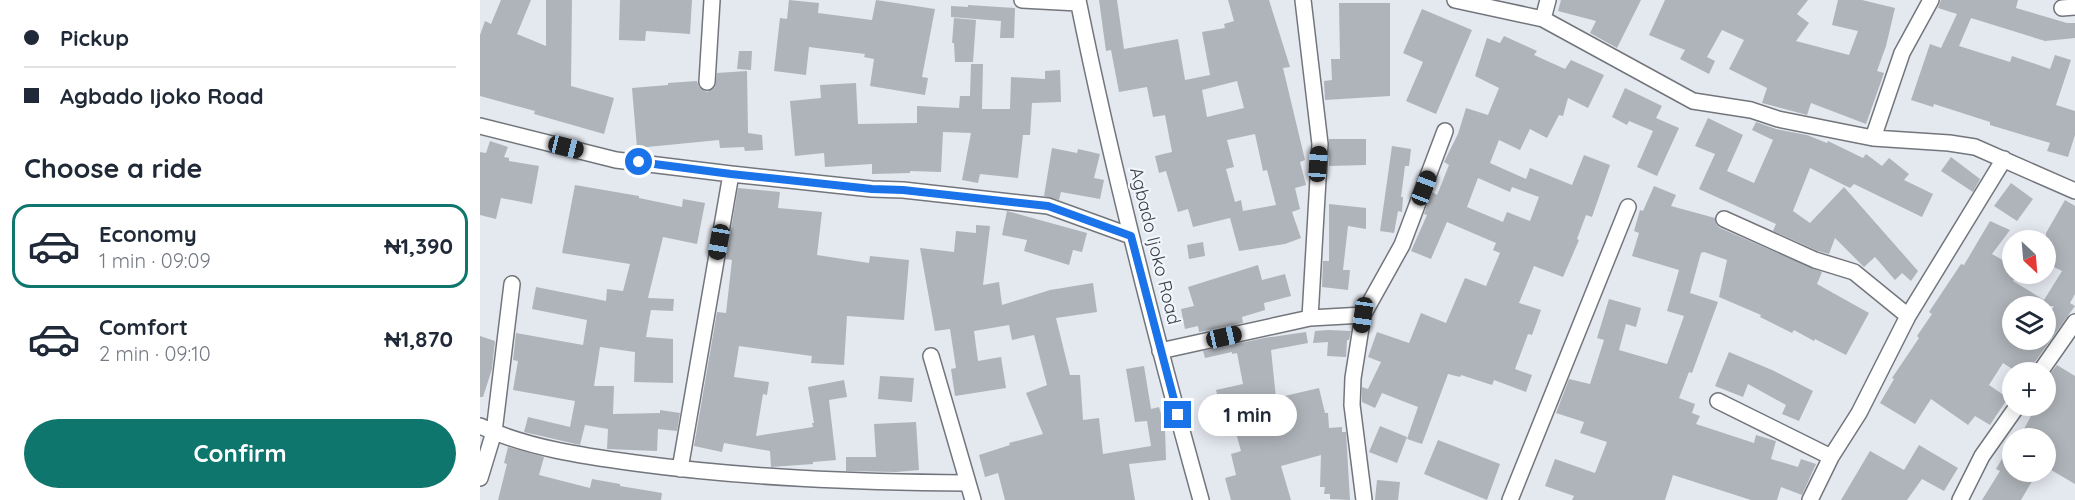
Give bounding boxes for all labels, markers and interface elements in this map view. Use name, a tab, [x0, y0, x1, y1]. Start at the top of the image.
text: Pickup	[60, 24, 129, 52]
text: Agbado Ijoko Road	[60, 82, 264, 110]
car	[546, 134, 586, 160]
car	[1308, 145, 1328, 183]
route start	[625, 148, 652, 175]
text: Choose a ride	[24, 151, 202, 185]
street label: Agbado Ijoko Road	[1125, 165, 1186, 327]
car	[1409, 168, 1439, 208]
icon: car	[27, 219, 81, 273]
text: Economy	[99, 220, 197, 248]
car	[707, 223, 731, 261]
north arrow	[2002, 230, 2056, 284]
map controls	[2002, 230, 2056, 482]
text: ₦1,390	[384, 232, 453, 260]
text: 1 min · 09:09	[99, 248, 211, 273]
car	[1352, 296, 1374, 334]
button: layers	[2002, 296, 2056, 350]
icon: car	[27, 312, 81, 366]
text: Comfort	[99, 313, 188, 341]
car	[1204, 324, 1244, 350]
text: ₦1,870	[385, 325, 453, 353]
text: 2 min · 09:10	[99, 341, 211, 366]
button: +	[2002, 362, 2056, 416]
callout: 1 min	[1199, 394, 1298, 436]
route end	[1164, 401, 1191, 428]
text: 1 min	[1223, 402, 1272, 427]
button: Confirm	[24, 419, 456, 488]
button: −	[2002, 428, 2056, 482]

